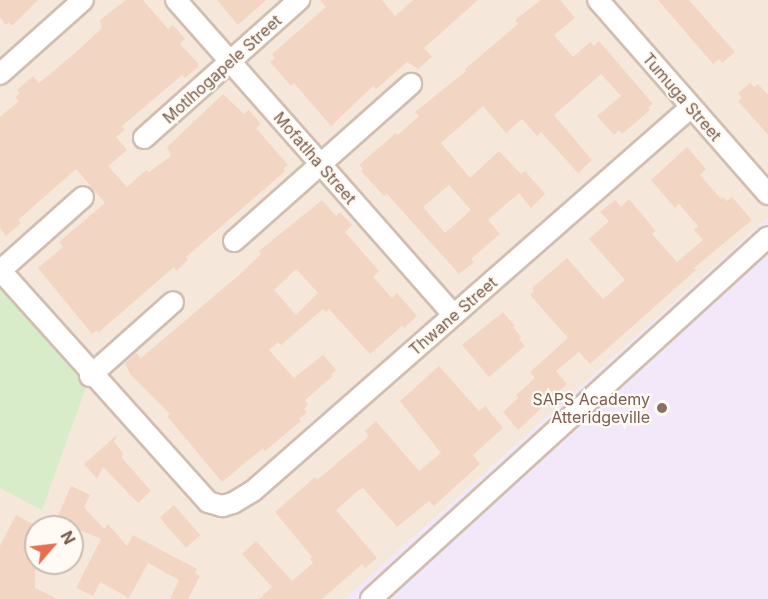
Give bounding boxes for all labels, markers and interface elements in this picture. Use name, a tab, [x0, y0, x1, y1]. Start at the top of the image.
street label: Motlhogapele Street	[159, 11, 285, 127]
street label: Tumuga Street	[638, 49, 726, 145]
street label: Mofatlha Street	[270, 108, 360, 208]
street label: Thwane Street	[405, 273, 501, 359]
place label: SAPS Academy Atteridgeville	[532, 389, 650, 427]
marker: SAPS Academy Atteridgeville	[655, 401, 669, 415]
north arrow	[24, 515, 84, 575]
text: N	[56, 527, 80, 548]

